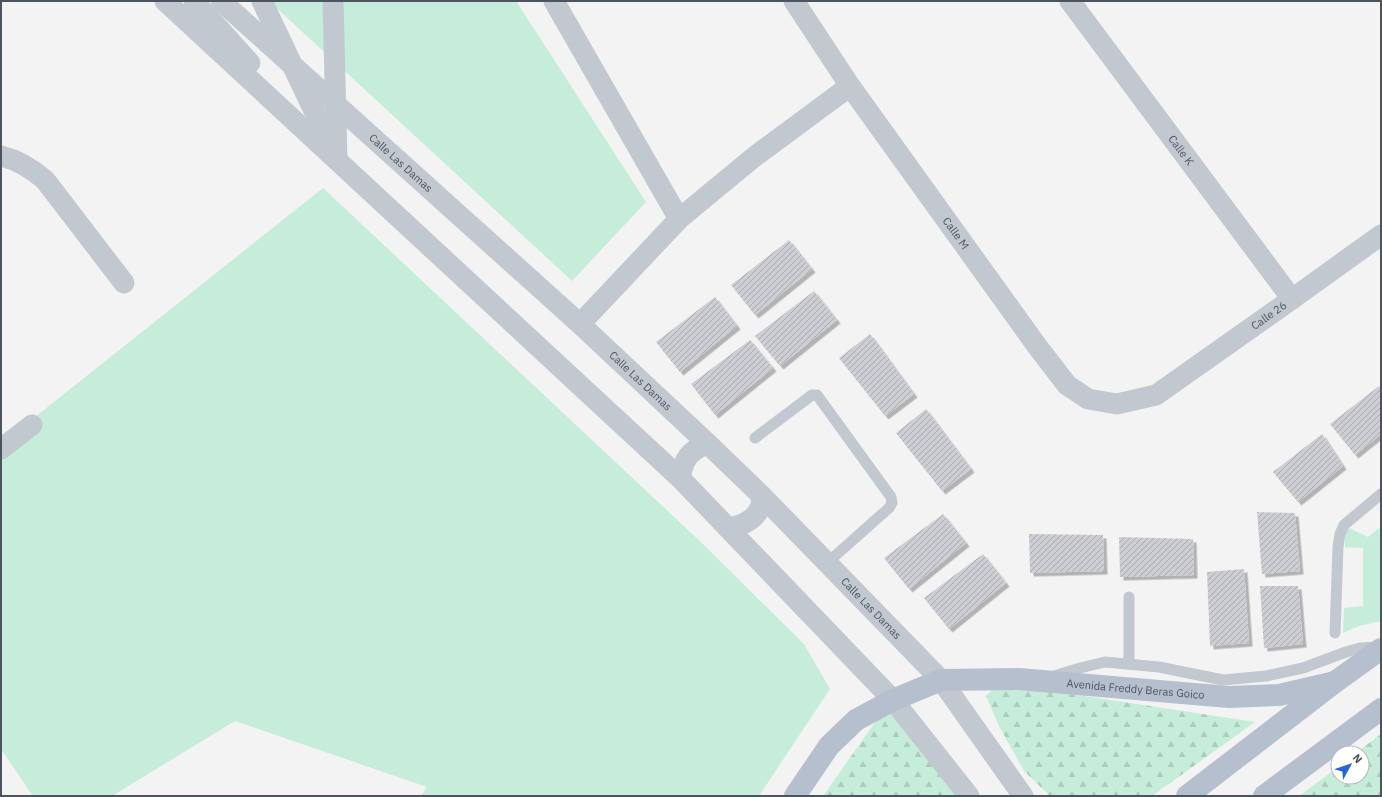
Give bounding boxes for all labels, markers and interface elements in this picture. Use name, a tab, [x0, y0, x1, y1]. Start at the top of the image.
street label: Calle Las Damas	[366, 131, 436, 195]
street label: Calle K	[1165, 132, 1197, 168]
street label: Calle M	[940, 214, 972, 252]
street label: Calle 26	[1248, 298, 1289, 333]
street label: Calle Las Damas	[606, 348, 675, 414]
street label: Calle Las Damas	[838, 574, 904, 642]
street label: Avenida Freddy Beras Goico	[1066, 676, 1205, 702]
north arrow	[1330, 745, 1370, 785]
text: N	[1350, 751, 1366, 766]

